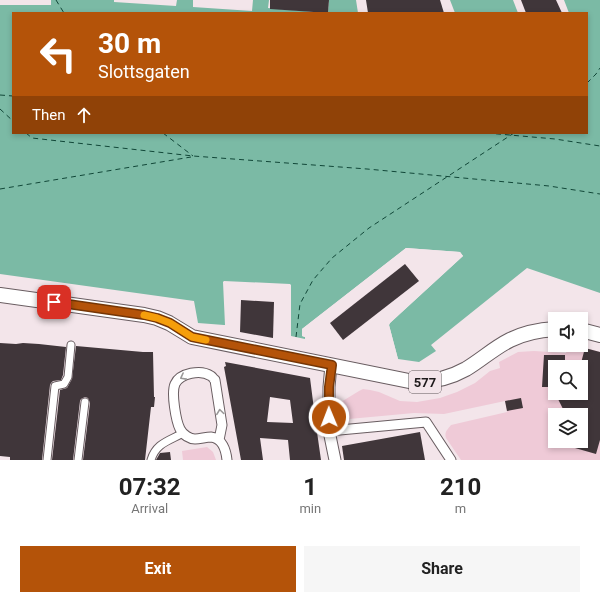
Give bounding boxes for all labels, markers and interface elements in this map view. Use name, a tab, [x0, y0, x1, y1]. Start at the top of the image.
text: 30 m	[98, 27, 161, 60]
icon: left	[32, 28, 84, 80]
text: Slottsgaten	[98, 61, 190, 82]
icon: ahead	[73, 104, 95, 126]
text: Then	[32, 106, 65, 124]
pin	[37, 285, 71, 319]
icon: arrive	[43, 291, 65, 313]
map controls	[548, 312, 588, 448]
button: sound	[548, 312, 588, 352]
button: search	[548, 360, 588, 400]
road number: 577	[409, 371, 441, 393]
one-way arrow	[180, 372, 187, 380]
position arrow	[308, 396, 350, 438]
button: layers	[548, 408, 588, 448]
one-way arrow	[216, 409, 225, 415]
text: 07:32	[119, 473, 181, 501]
text: 1	[303, 473, 317, 501]
text: 210	[440, 473, 481, 501]
text: Arrival	[131, 501, 168, 516]
text: min	[299, 501, 321, 516]
text: m	[455, 501, 466, 516]
button: Exit	[20, 546, 296, 592]
button: Share	[304, 546, 580, 592]

